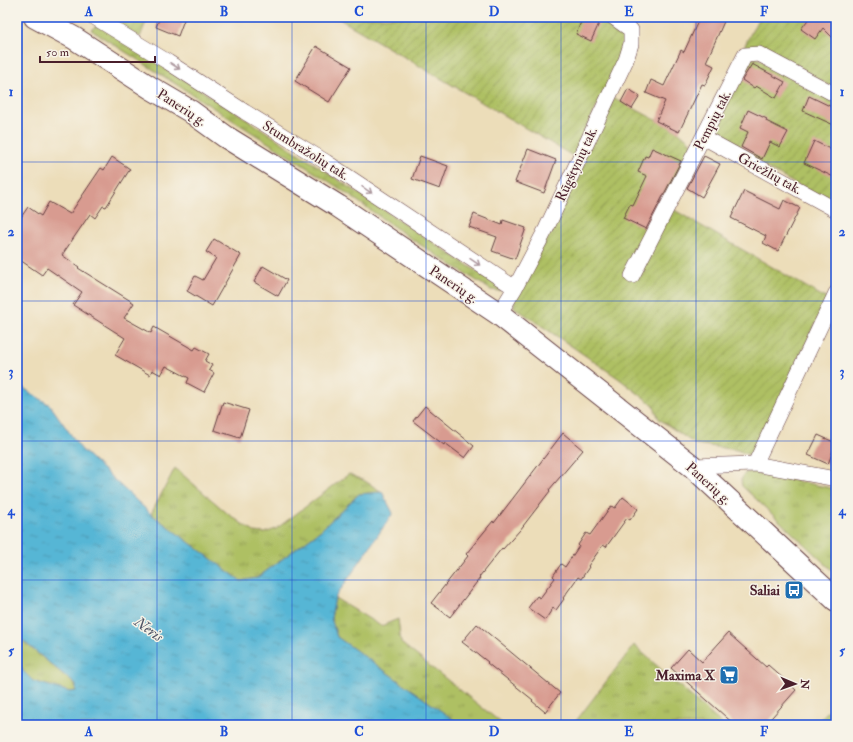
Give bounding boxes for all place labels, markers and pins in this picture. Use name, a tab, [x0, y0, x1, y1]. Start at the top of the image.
bus stop icon: Saliai	[783, 579, 805, 601]
place label: Saliai	[750, 582, 780, 599]
supermarket icon: Maxima X	[718, 664, 740, 686]
place label: Maxima X	[654, 667, 715, 684]

